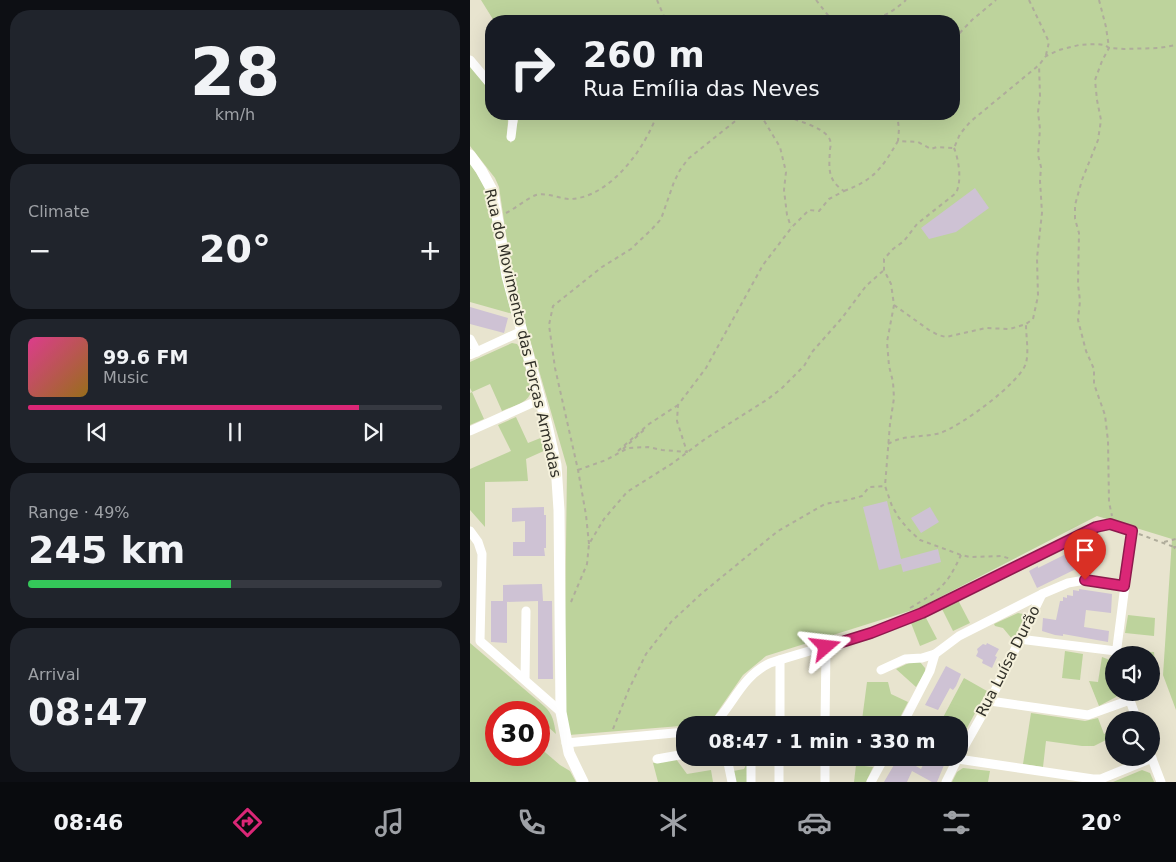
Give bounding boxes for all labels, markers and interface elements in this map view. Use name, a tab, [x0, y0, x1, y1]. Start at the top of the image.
text: 28	[190, 35, 280, 110]
icon: right	[500, 35, 565, 100]
text: 260 m	[583, 35, 705, 75]
text: Rua Emília das Neves	[583, 76, 820, 101]
text: km/h	[215, 105, 255, 124]
street label: Rua do Movimento das Forças Armadas	[481, 187, 565, 479]
text: Climate	[28, 202, 90, 221]
text: 20°	[199, 227, 271, 271]
text: −	[28, 234, 51, 267]
text: +	[419, 234, 442, 267]
text: 99.6 FM	[103, 346, 188, 368]
text: Music	[103, 368, 149, 387]
icon: previous	[83, 418, 111, 446]
icon: pause	[221, 418, 249, 446]
icon: next	[359, 418, 387, 446]
text: Range · 49%	[28, 503, 130, 522]
text: 245 km	[28, 528, 185, 572]
pin	[1064, 529, 1106, 580]
icon: arrive	[1071, 536, 1099, 564]
street label: Rua Luísa Durão	[972, 602, 1044, 720]
position arrow	[799, 620, 851, 672]
map controls	[1105, 646, 1160, 766]
button: sound	[1105, 646, 1160, 701]
text: Arrival	[28, 665, 80, 684]
text: 08:47	[28, 690, 149, 734]
speed limit sign: 30	[485, 701, 550, 766]
button: search	[1105, 711, 1160, 766]
text: 08:47 · 1 min · 330 m	[708, 730, 936, 752]
icon: directions	[230, 805, 265, 840]
icon: music	[372, 805, 407, 840]
icon: phone	[514, 805, 549, 840]
icon: climate	[656, 805, 691, 840]
icon: car	[797, 805, 832, 840]
icon: filters	[939, 805, 974, 840]
text: 08:46	[53, 810, 123, 835]
text: 20°	[1081, 810, 1123, 835]

